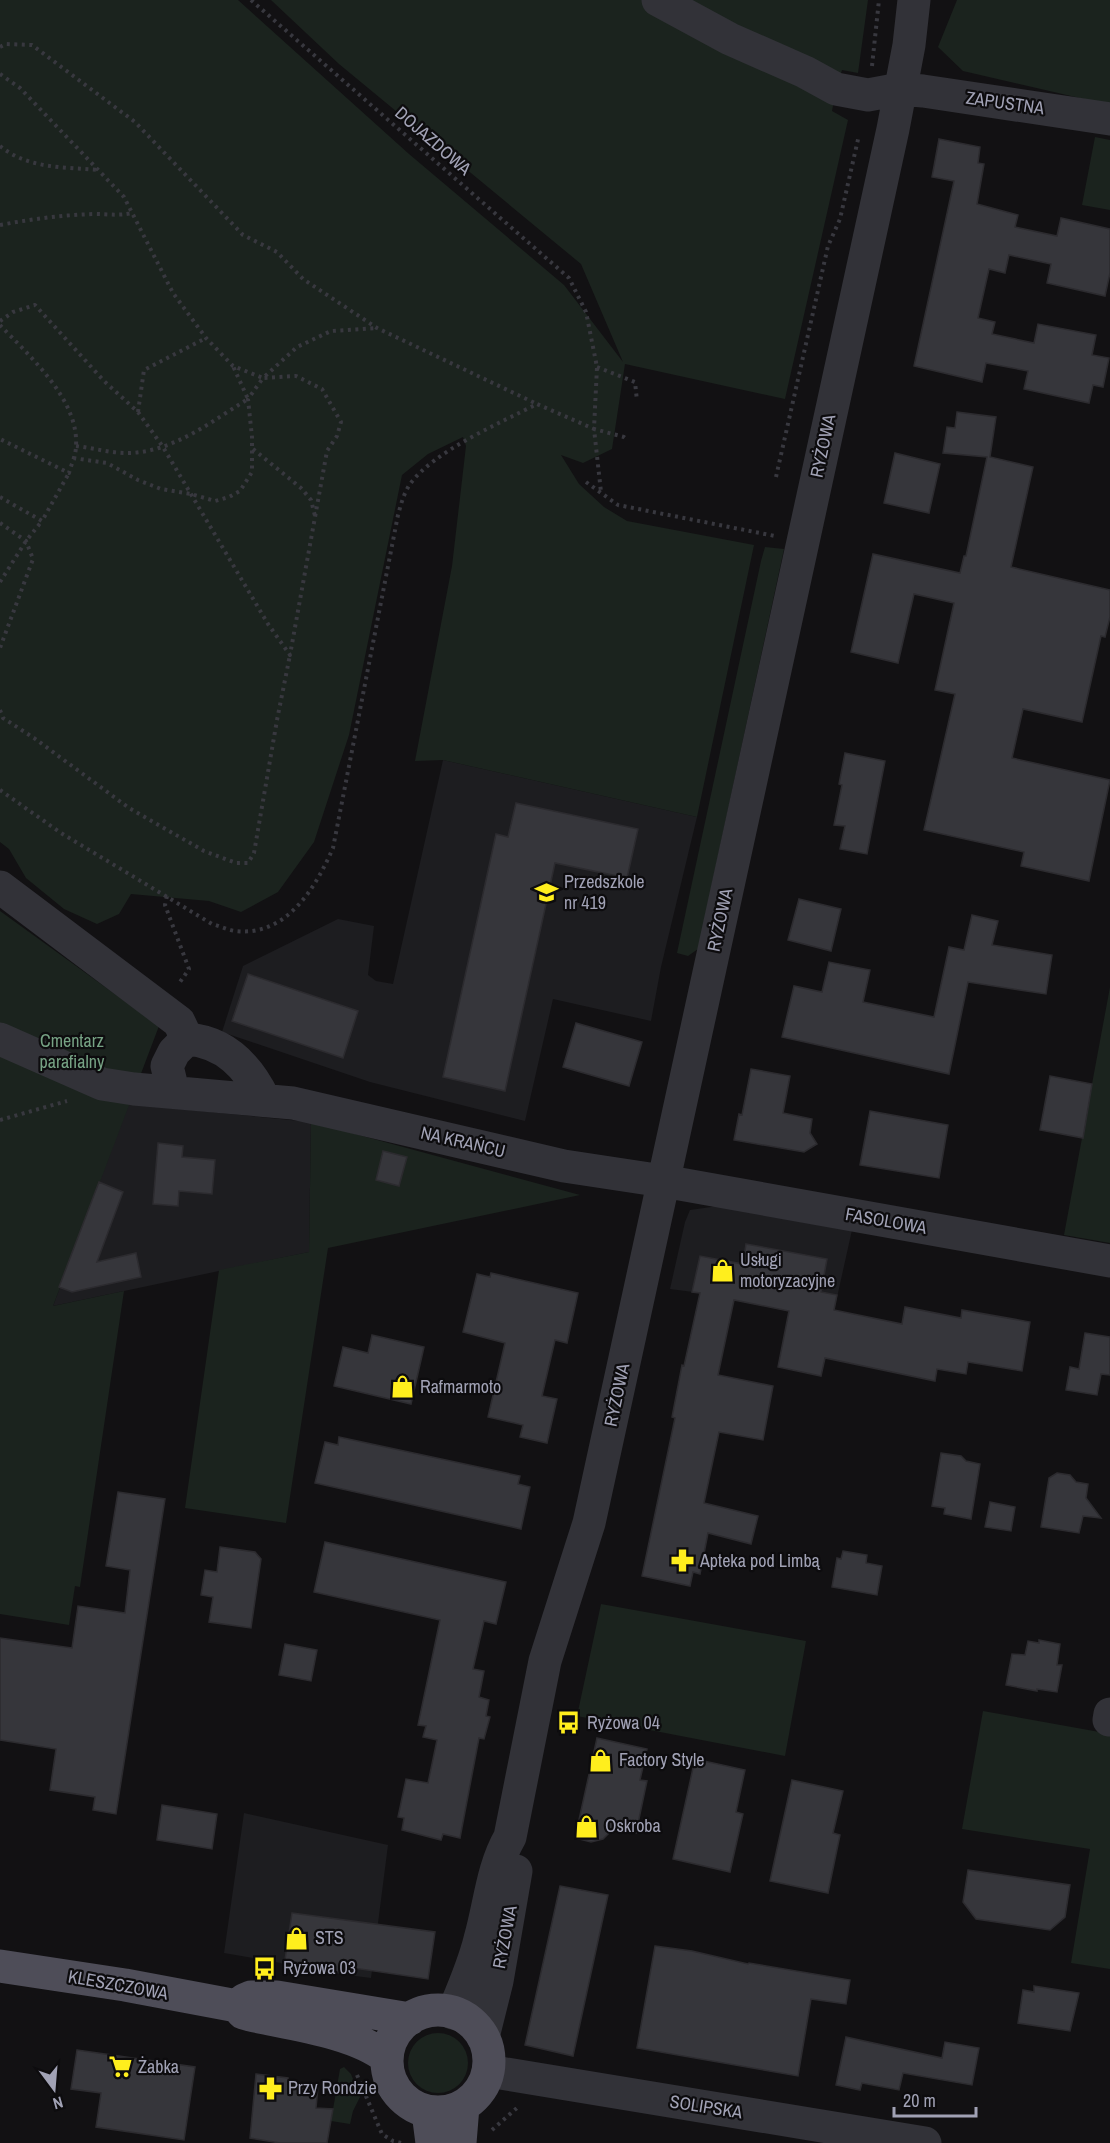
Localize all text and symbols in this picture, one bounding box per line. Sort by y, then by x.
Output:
street label: ZAPUSTNA [964,85,1046,120]
street label: DOJAZDOWA [390,100,477,181]
street label: RYŻOWA [804,412,841,480]
place label: Przedszkole nr 419 [564,869,644,915]
school or university icon: Przedszkole nr 419 [533,879,559,905]
street label: RYŻOWA [701,886,738,954]
park label: Cmentarz parafialny [40,1028,105,1074]
street label: NA KRAŃCU [418,1120,508,1163]
street label: FASOLOWA [843,1201,929,1240]
place label: Usługi motoryzacyjne [740,1247,835,1293]
shop icon: Usługi motoryzacyjne [709,1257,735,1283]
street label: RYŻOWA [598,1361,635,1429]
shop icon: Rafmarmoto [389,1374,415,1400]
place label: Rafmarmoto [420,1374,501,1399]
pharmacy icon: Apteka pod Limbą [669,1548,695,1574]
place label: Apteka pod Limbą [699,1548,821,1573]
bus stop icon: Ryżowa 04 [556,1710,582,1736]
place label: Ryżowa 04 [587,1710,660,1735]
shop icon: Factory Style [588,1747,614,1773]
place label: Factory Style [619,1747,704,1772]
shop icon: Oskroba [574,1813,600,1839]
place label: Oskroba [605,1813,661,1838]
street label: RYŻOWA [486,1903,523,1971]
shop icon: STS [284,1925,310,1951]
place label: STS [315,1925,344,1950]
bus stop icon: Ryżowa 03 [252,1955,278,1981]
place label: Ryżowa 03 [283,1955,356,1980]
street label: KLESZCZOWA [66,1963,170,2006]
supermarket icon: Żabka [107,2054,133,2080]
place label: Żabka [138,2054,179,2079]
north arrow [24,2059,84,2119]
pharmacy icon: Przy Rondzie [257,2075,283,2101]
place label: Przy Rondzie [288,2075,377,2100]
scale bar [894,2080,976,2118]
street label: SOLIPSKA [668,2088,744,2125]
text: 20 m [903,2088,936,2113]
text: N [51,2092,66,2115]

